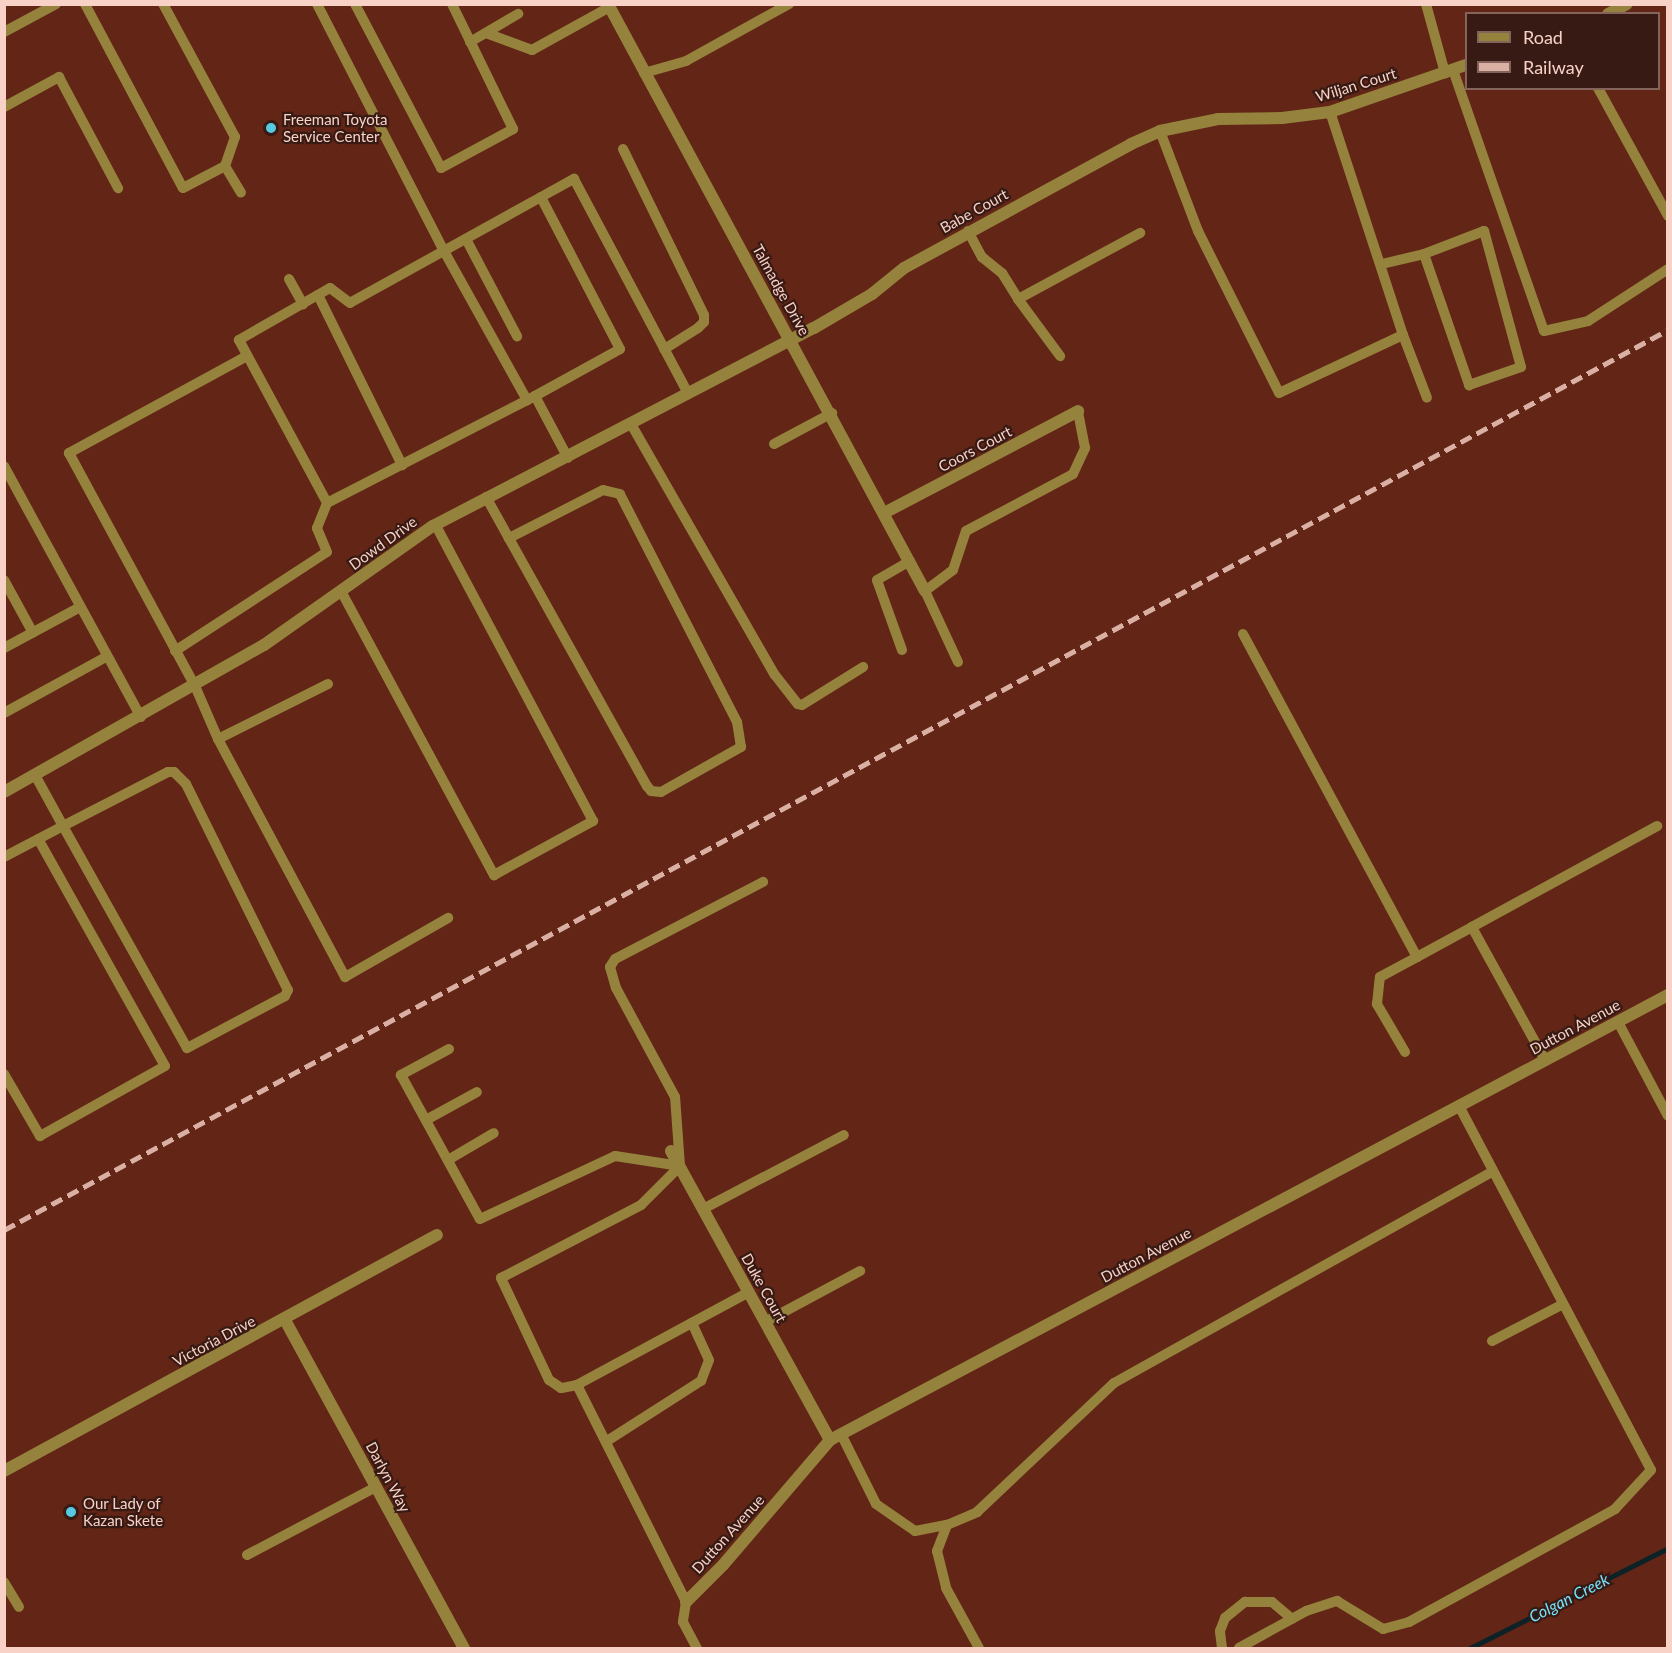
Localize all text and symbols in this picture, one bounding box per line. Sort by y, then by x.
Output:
legend [1465,12,1660,90]
text: Road [1523,26,1563,48]
text: Railway [1523,56,1584,78]
street label: Wiljan Court [1313,64,1399,106]
place label: Freeman Toyota Service Center [283,110,388,145]
marker: Freeman Toyota Service Center [264,121,278,135]
street label: Babe Court [937,185,1011,237]
street label: Talmadge Drive [749,241,813,339]
street label: Coors Court [935,422,1015,476]
street label: Dowd Drive [346,512,420,574]
street label: Dutton Avenue [1527,996,1623,1058]
street label: Dutton Avenue [1098,1224,1194,1286]
street label: Duke Court [738,1250,790,1326]
street label: Victoria Drive [170,1312,258,1370]
street label: Darlyn Way [362,1439,414,1515]
street label: Dutton Avenue [688,1491,768,1577]
place label: Our Lady of Kazan Skete [83,1494,163,1529]
marker: Our Lady of Kazan Skete [64,1505,78,1519]
water label: Colgan Creek [1526,1570,1612,1626]

